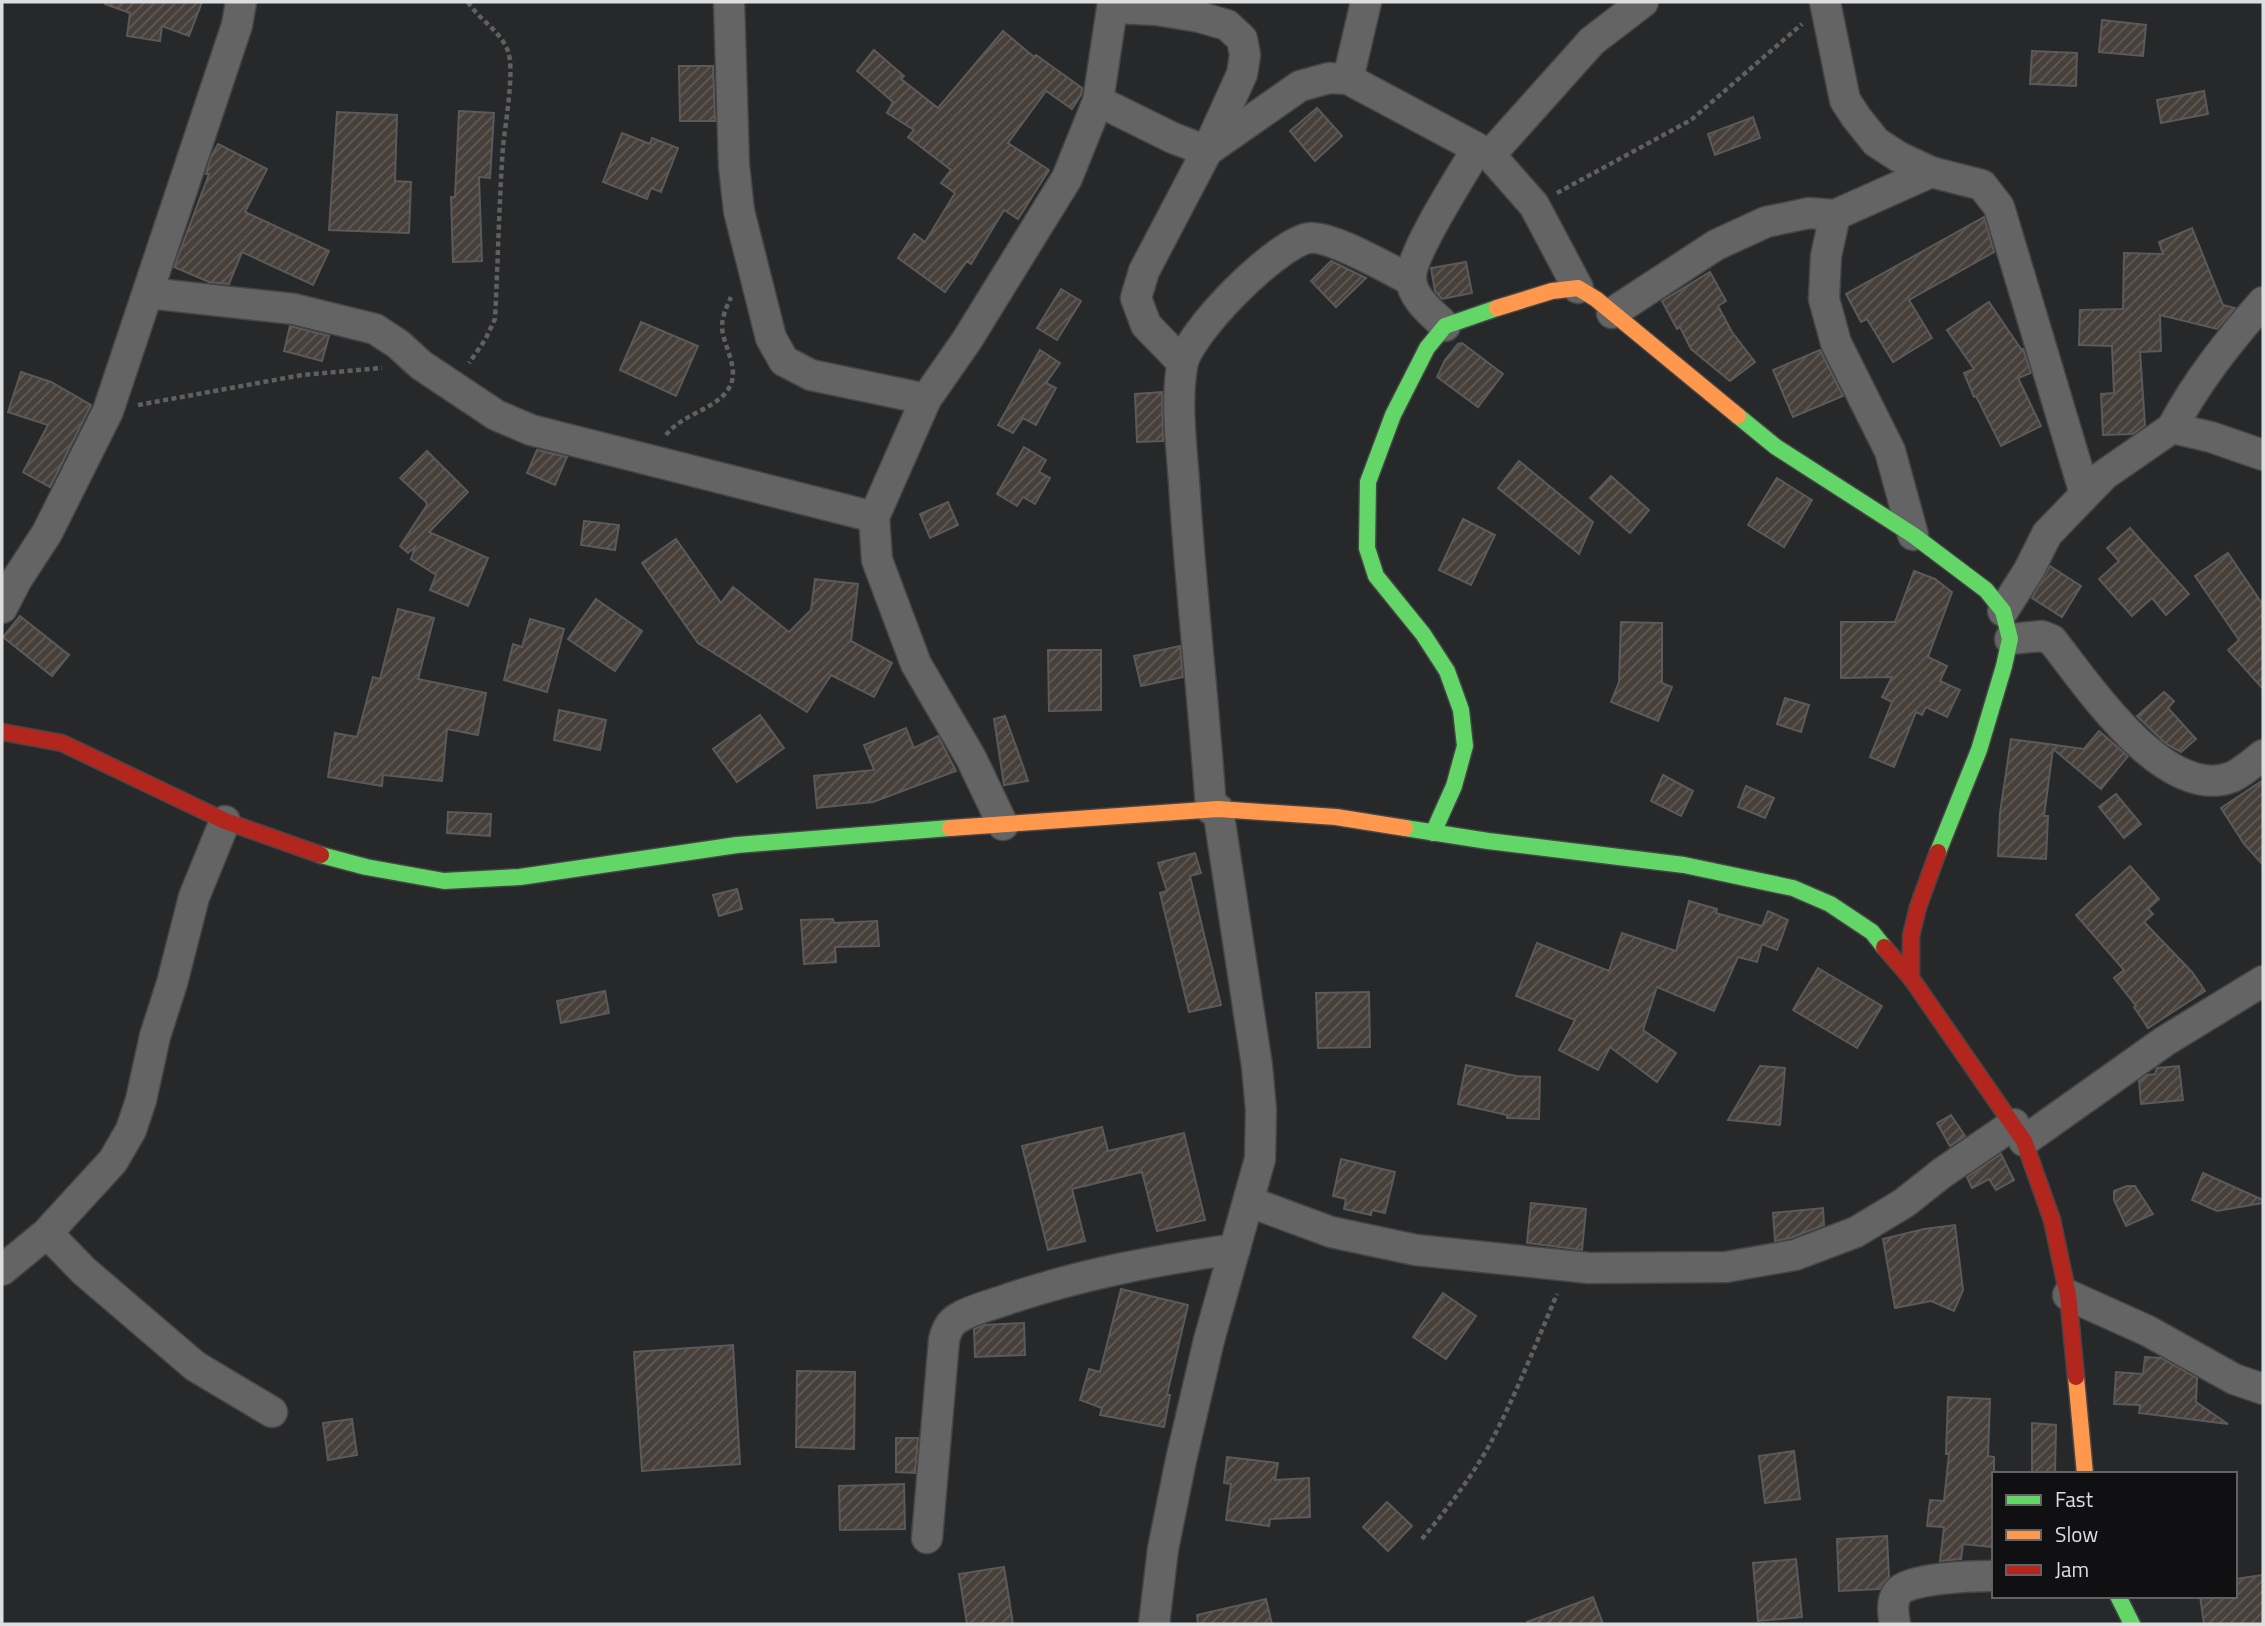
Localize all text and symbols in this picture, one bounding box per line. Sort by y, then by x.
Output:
legend [1992,1472,2237,1598]
text: Fast [2055,1483,2094,1515]
text: Slow [2055,1518,2098,1550]
text: Jam [2055,1553,2089,1585]

